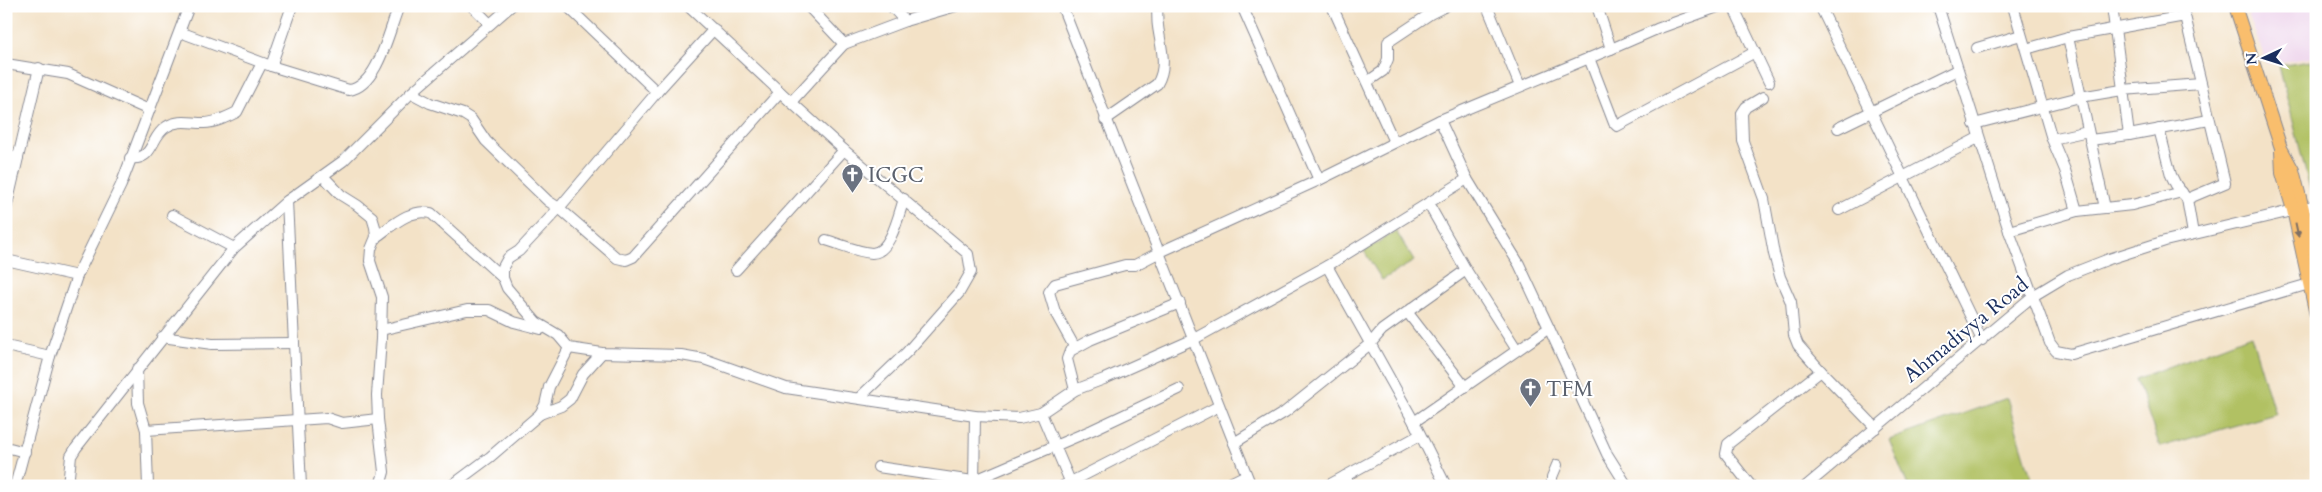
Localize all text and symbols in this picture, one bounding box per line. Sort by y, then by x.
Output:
north arrow [2240,32,2290,82]
text: N [2242,52,2261,66]
place label: ICGC [868,161,924,190]
church icon: ICGC [840,163,864,194]
one-way arrow [2294,222,2302,238]
street label: Ahmadiyya Road [1897,270,2035,390]
place label: TFM [1546,375,1593,404]
church icon: TFM [1518,377,1542,408]

